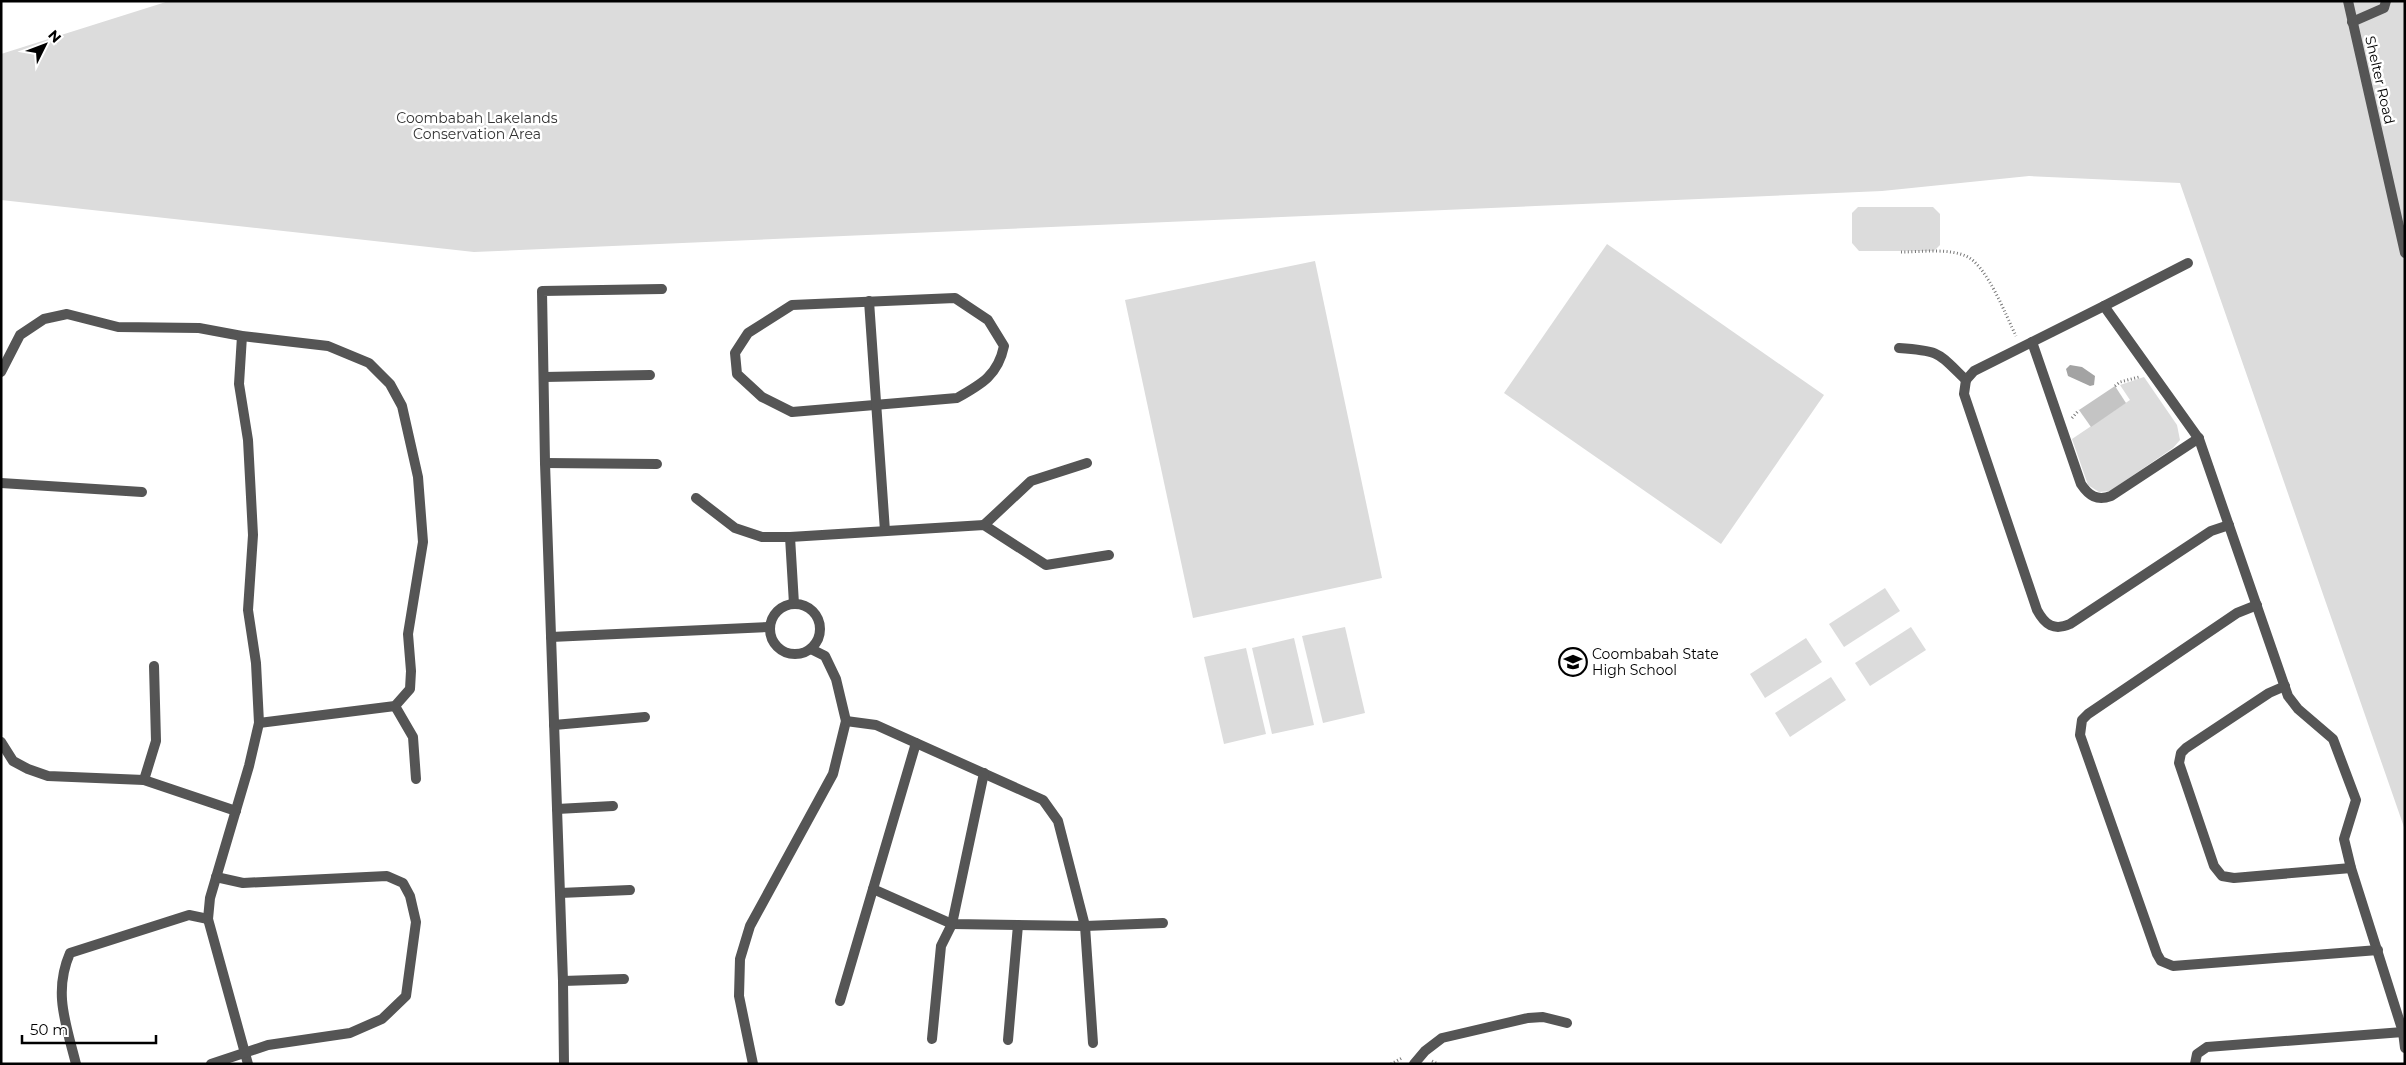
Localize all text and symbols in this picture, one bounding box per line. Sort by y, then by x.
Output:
north arrow [20,20,70,70]
text: N [44,26,65,47]
street label: Shelter Road [2361,34,2399,126]
park label: Coombabah Lakelands Conservation Area [396,109,558,143]
place label: Coombabah State High School [1592,645,1719,679]
school or university icon: Coombabah State High School [1558,647,1588,677]
scale bar [22,1012,156,1044]
text: 50 m [30,1020,68,1039]

